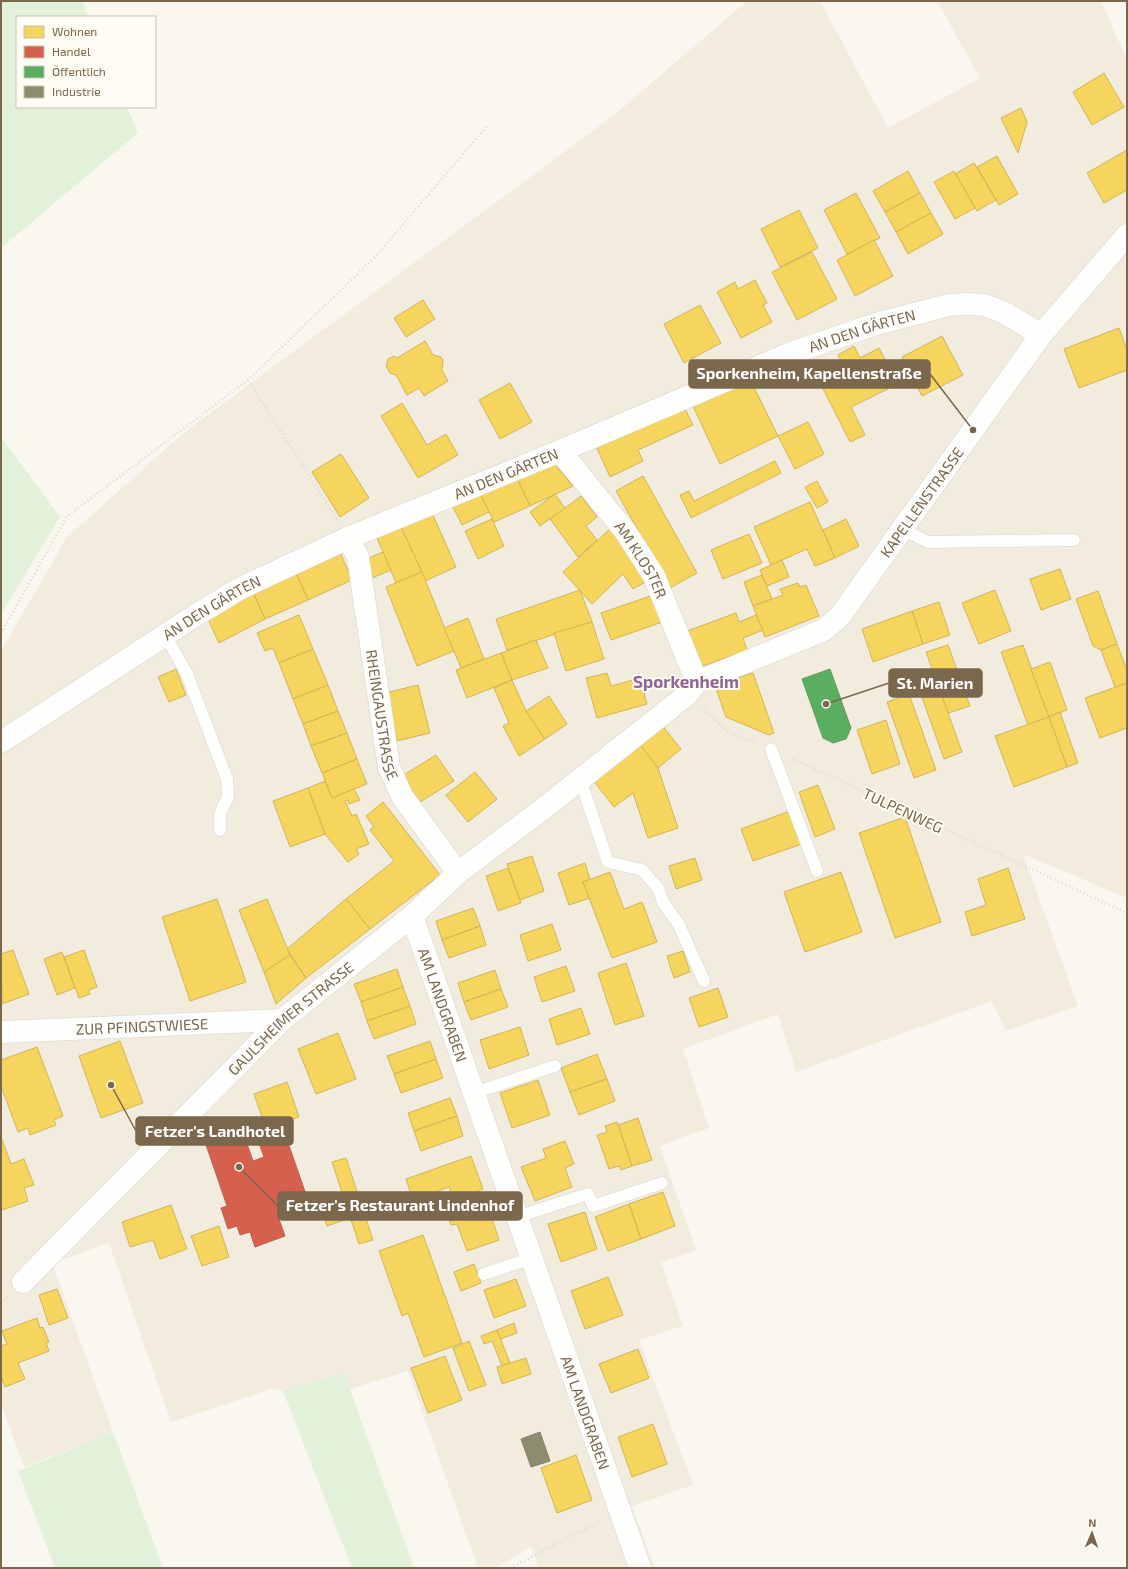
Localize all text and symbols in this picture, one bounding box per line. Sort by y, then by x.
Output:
legend [16,16,156,108]
text: Wohnen [52,24,97,38]
text: Handel [52,44,91,58]
text: Öffentlich [52,64,106,78]
text: Industrie [52,84,101,98]
street label: AN DEN GÄRTEN [806,305,917,356]
callout: Sporkenheim, Kapellenstraße [689,360,930,388]
text: Sporkenheim, Kapellenstraße [696,363,922,382]
street label: AN DEN GÄRTEN [451,444,561,503]
street label: KAPELLENSTRASSE [876,444,967,560]
street label: AM KLOSTER [611,517,671,601]
street label: AN DEN GÄRTEN [159,571,263,643]
street label: RHEINGAUSTRASSE [363,648,403,783]
callout: St. Marien [889,669,982,697]
district label: Sporkenheim [633,671,739,691]
text: St. Marien [897,673,973,692]
street label: TULPENWEG [860,784,946,836]
street label: AM LANDGRABEN [415,945,471,1064]
street label: GAULSHEIMER STRASSE [224,957,357,1079]
street label: ZUR PFINGSTWIESE [75,1014,208,1038]
callout: Fetzer's Landhotel [136,1117,293,1145]
text: Fetzer's Landhotel [145,1121,286,1140]
callout: Fetzer's Restaurant Lindenhof [278,1192,522,1220]
text: Fetzer's Restaurant Lindenhof [286,1195,515,1214]
street label: AM LANDGRABEN [557,1353,614,1472]
north arrow [1072,1513,1112,1553]
text: N [1088,1516,1097,1529]

